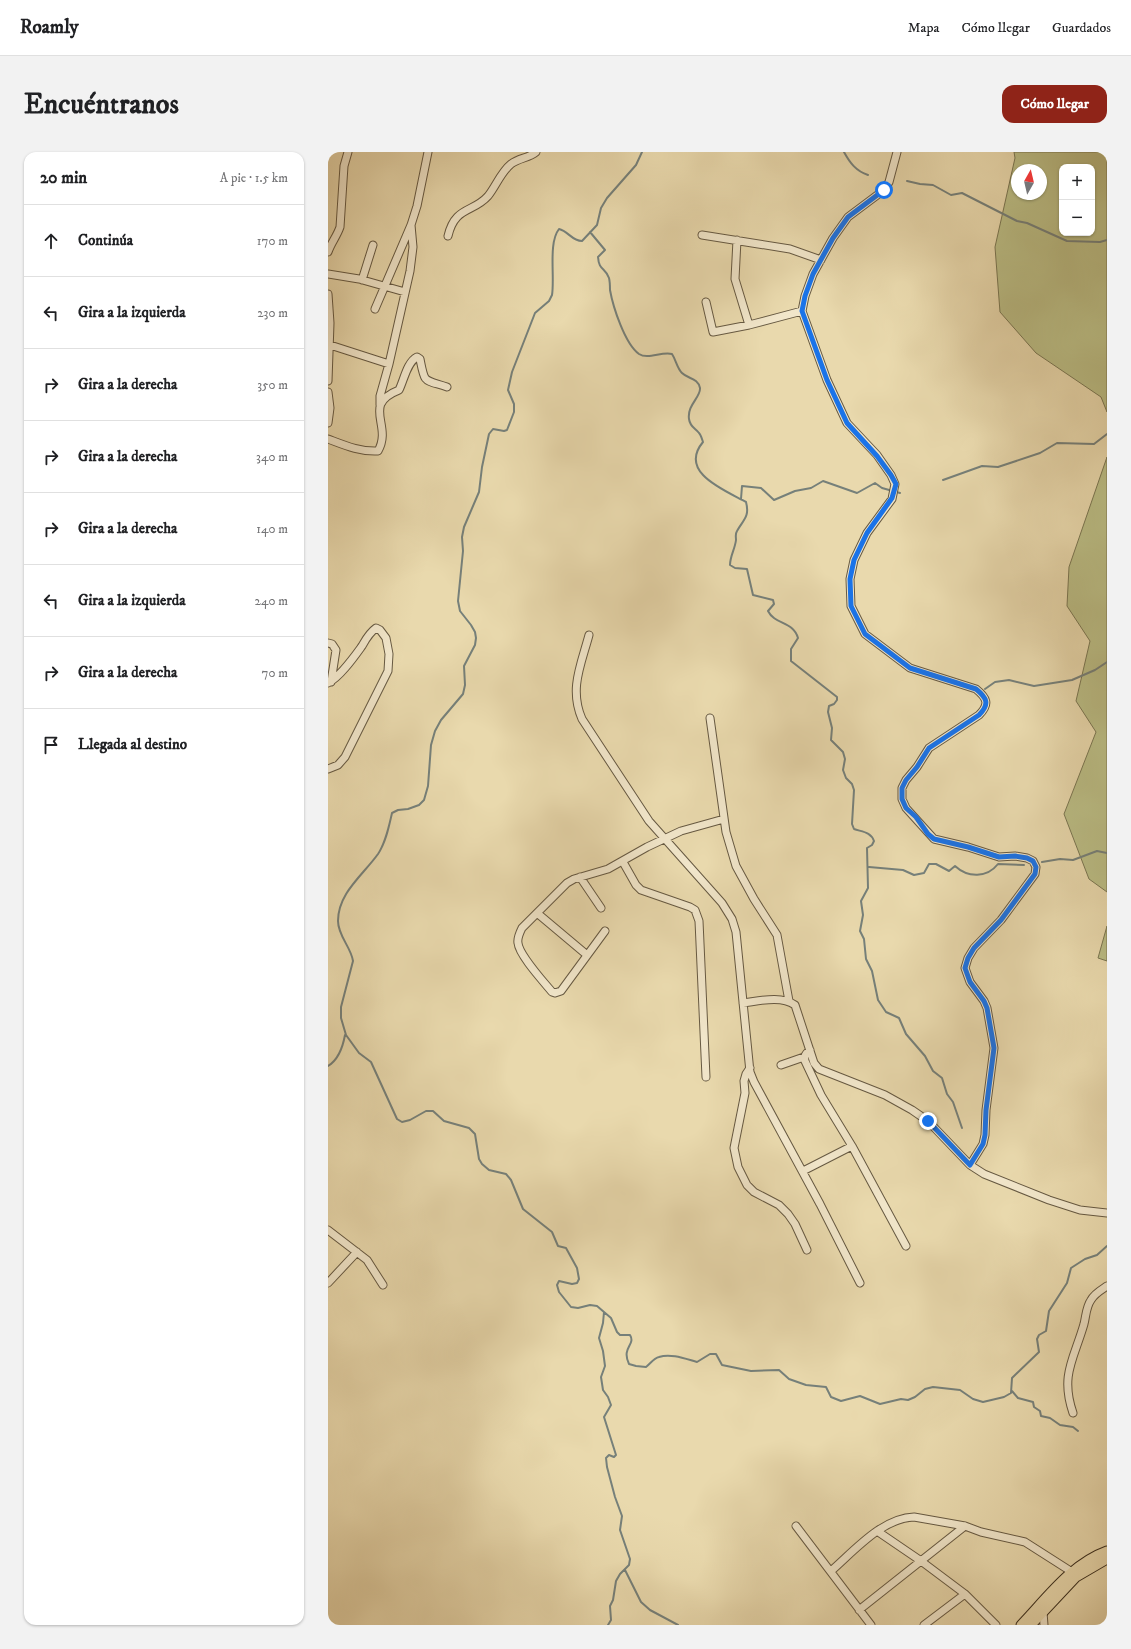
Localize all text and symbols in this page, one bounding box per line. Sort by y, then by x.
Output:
text: Roamly [20,16,79,39]
text: Mapa [908,19,939,37]
text: Cómo llegar [961,19,1030,37]
text: Guardados [1052,19,1111,37]
button: Cómo llegar [1002,85,1107,123]
text: Encuéntranos [24,87,179,122]
north arrow [1011,164,1047,200]
map controls [1059,164,1095,236]
button: + [1059,164,1095,200]
text: 20 min [40,167,87,189]
text: A pie · 1.5 km [220,170,288,186]
route start [875,181,893,199]
button: − [1059,200,1095,236]
icon: ahead [40,230,62,252]
text: Continúa [78,231,133,250]
text: 170 m [257,233,288,249]
icon: left [40,302,62,324]
text: Gira a la izquierda [78,303,186,322]
text: 230 m [257,305,288,321]
icon: right [40,374,62,396]
text: Gira a la derecha [78,375,177,394]
text: 350 m [257,377,288,393]
icon: right [40,446,62,468]
text: Gira a la derecha [78,447,177,466]
text: 340 m [256,449,288,465]
icon: right [40,518,62,540]
text: Gira a la derecha [78,519,177,538]
text: 140 m [256,521,288,537]
icon: left [40,590,62,612]
text: Gira a la izquierda [78,591,186,610]
text: 240 m [255,593,288,609]
icon: right [40,662,62,684]
text: Gira a la derecha [78,663,177,682]
text: 70 m [262,665,288,681]
icon: arrive [40,734,62,756]
text: Llegada al destino [78,735,187,754]
route end [919,1112,937,1130]

